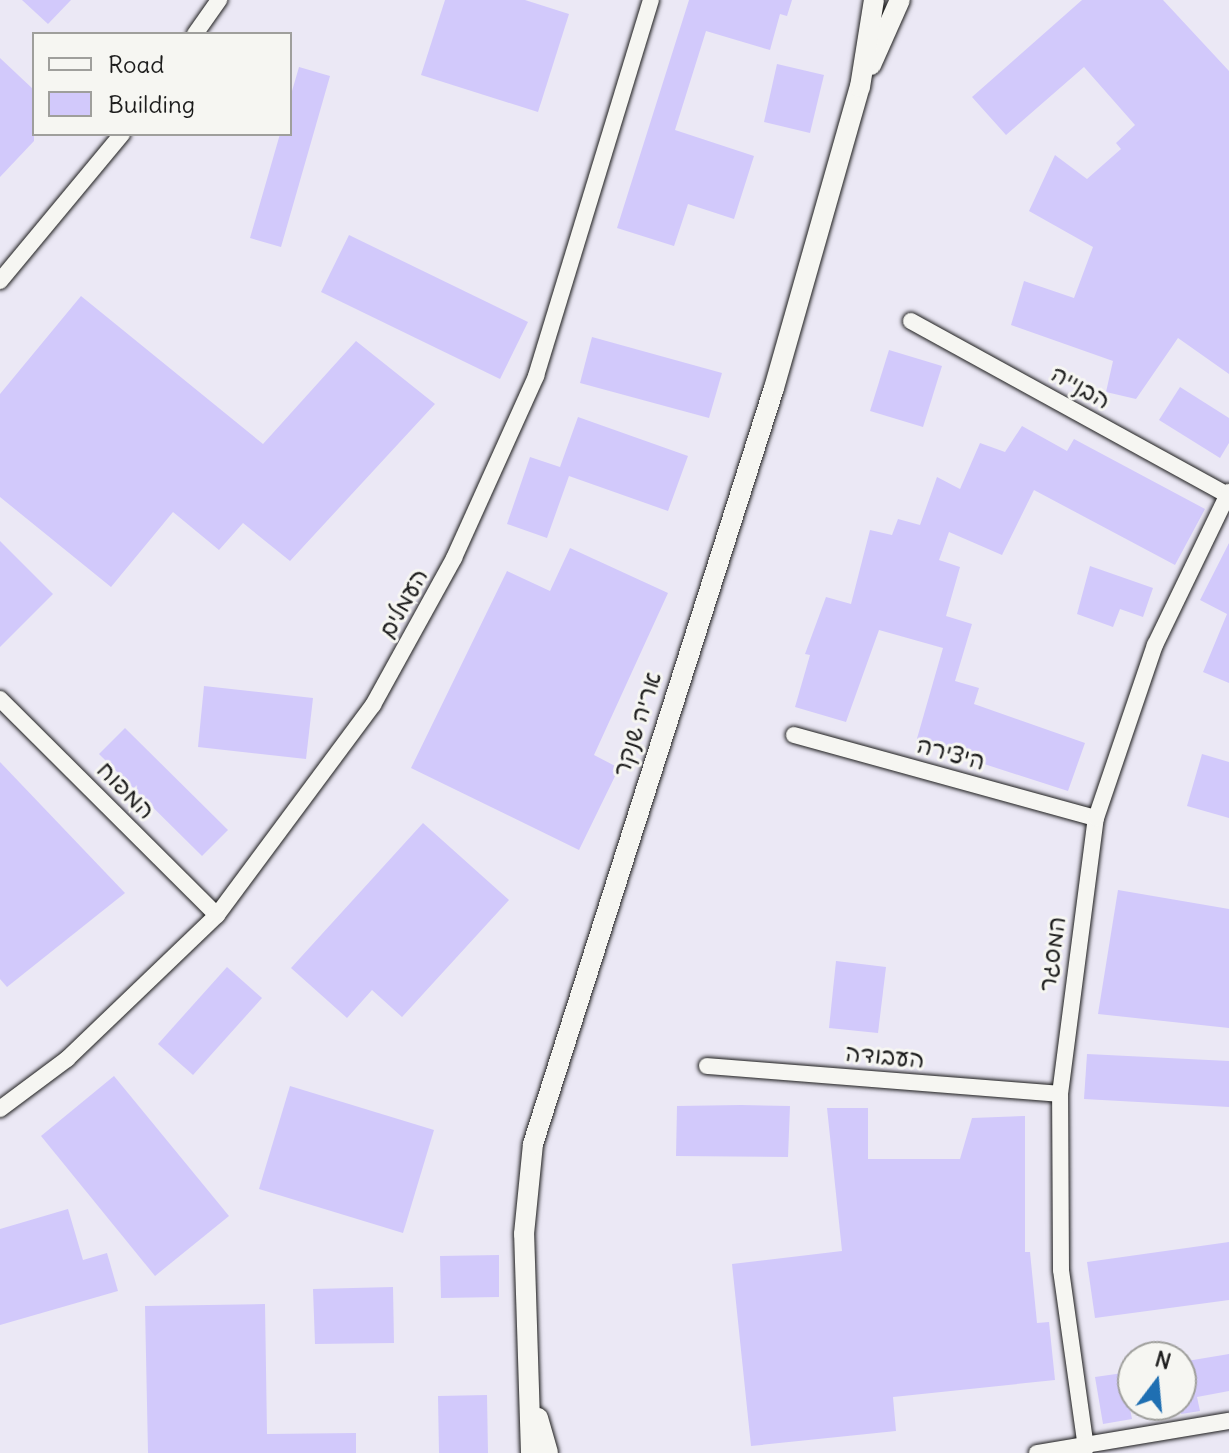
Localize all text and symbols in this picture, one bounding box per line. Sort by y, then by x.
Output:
legend [32,32,292,136]
text: Road [108,49,164,79]
text: Building [108,89,195,119]
street label: הבנייה [1046,359,1116,415]
street label: העמלים [372,563,434,643]
street label: אריה שנקר [607,668,667,780]
street label: היצירה [914,730,988,776]
street label: המפוח [91,755,161,825]
street label: המסגר [1032,915,1072,993]
street label: העבודה [844,1038,926,1074]
north arrow [1117,1341,1197,1421]
text: N [1152,1344,1174,1375]

